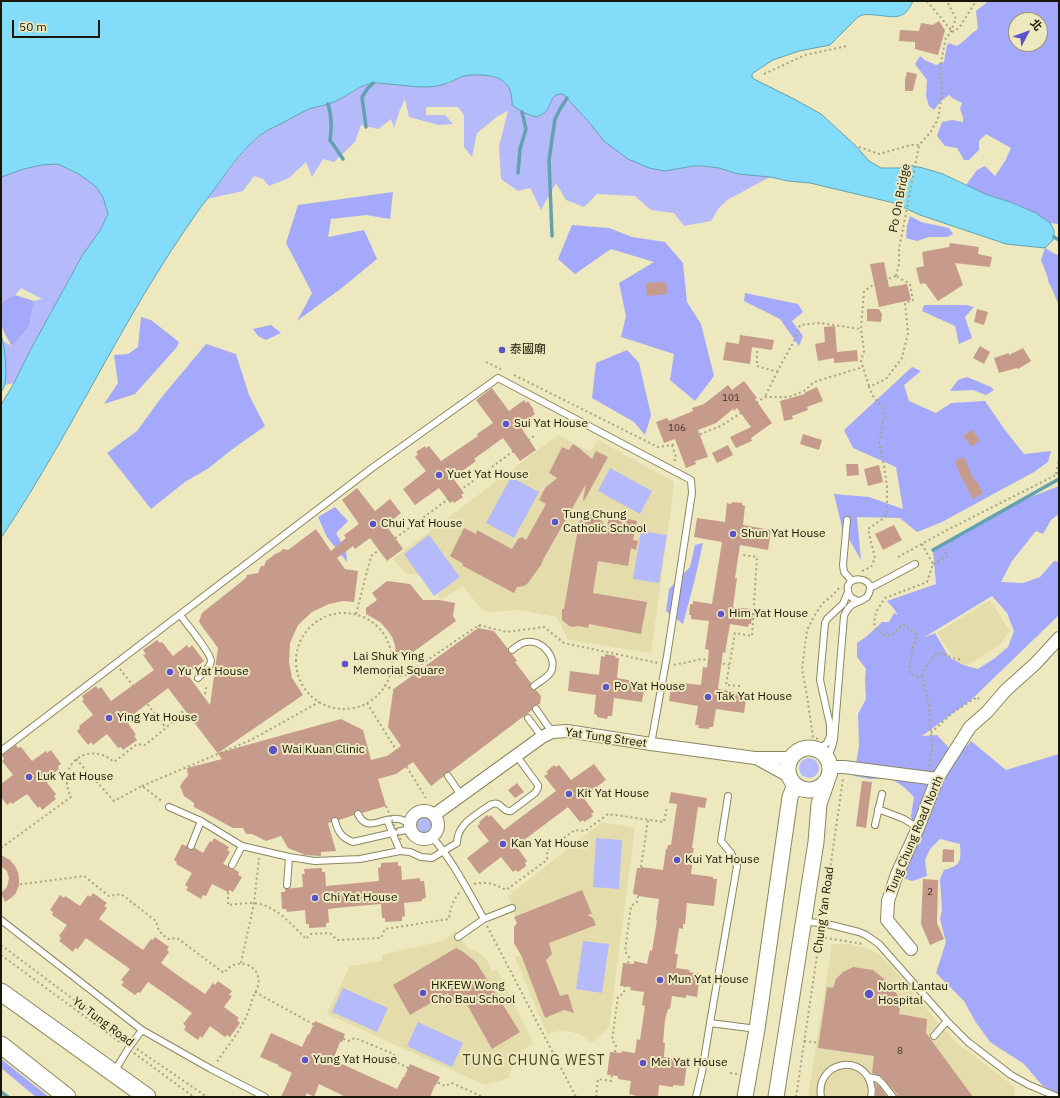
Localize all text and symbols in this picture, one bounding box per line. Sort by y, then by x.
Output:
scale bar [14,12,102,38]
north arrow [1008,12,1048,52]
text: 北 [1027,16,1045,34]
text: 50 m [19,19,47,34]
street label: Po On Bridge [886,162,914,234]
place label: 泰國廟 [510,343,546,357]
marker: 泰國廟 [497,345,507,355]
house number: 101 [722,392,740,404]
place label: Sui Yat House [514,417,588,431]
marker: Sui Yat House [501,419,511,429]
house number: 106 [668,422,686,434]
place label: Yuet Yat House [447,468,529,482]
marker: Yuet Yat House [434,470,444,480]
place label: Tung Chung Catholic School [563,508,646,536]
place label: Chui Yat House [381,517,462,531]
marker: Tung Chung Catholic School [550,517,560,527]
marker: Chui Yat House [368,519,378,529]
place label: Shun Yat House [741,527,826,541]
marker: Shun Yat House [728,529,738,539]
place label: Him Yat House [729,607,808,621]
marker: Him Yat House [716,609,726,619]
place label: Lai Shuk Ying Memorial Square [353,650,445,678]
marker: Lai Shuk Ying Memorial Square [340,659,350,669]
place label: Yu Yat House [178,665,249,679]
marker: Yu Yat House [165,667,175,677]
place label: Po Yat House [614,680,685,694]
marker: Po Yat House [601,682,611,692]
place label: Tak Yat House [716,690,792,704]
marker: Tak Yat House [703,692,713,702]
place label: Ying Yat House [117,711,197,725]
marker: Ying Yat House [104,713,114,723]
street label: Yat Tung Street [564,725,648,751]
place label: Wai Kuan Clinic [282,743,365,757]
marker: Wai Kuan Clinic [267,744,279,756]
place label: Luk Yat House [37,770,113,784]
marker: Luk Yat House [24,772,34,782]
street label: Tung Chung Road North [884,774,946,896]
place label: Kit Yat House [577,787,649,801]
marker: Kit Yat House [564,789,574,799]
place label: Kan Yat House [511,837,589,851]
marker: Kan Yat House [498,839,508,849]
place label: Kui Yat House [685,853,760,867]
marker: Kui Yat House [672,855,682,865]
street label: Chung Yan Road [811,866,837,954]
house number: 2 [927,886,933,898]
place label: Chi Yat House [323,891,398,905]
marker: Chi Yat House [310,893,320,903]
place label: Mun Yat House [668,973,749,987]
marker: Mun Yat House [655,975,665,985]
place label: HKFEW Wong Cho Bau School [431,979,515,1007]
place label: North Lantau Hospital [878,980,948,1008]
marker: HKFEW Wong Cho Bau School [418,988,428,998]
marker: North Lantau Hospital [863,988,875,1000]
street label: Yu Tung Road [69,994,137,1050]
house number: 8 [897,1045,903,1057]
place label: Yung Yat House [313,1053,397,1067]
district label: TUNG CHUNG WEST [462,1053,606,1069]
marker: Yung Yat House [300,1055,310,1065]
place label: Mei Yat House [651,1056,728,1070]
marker: Mei Yat House [638,1058,648,1068]

